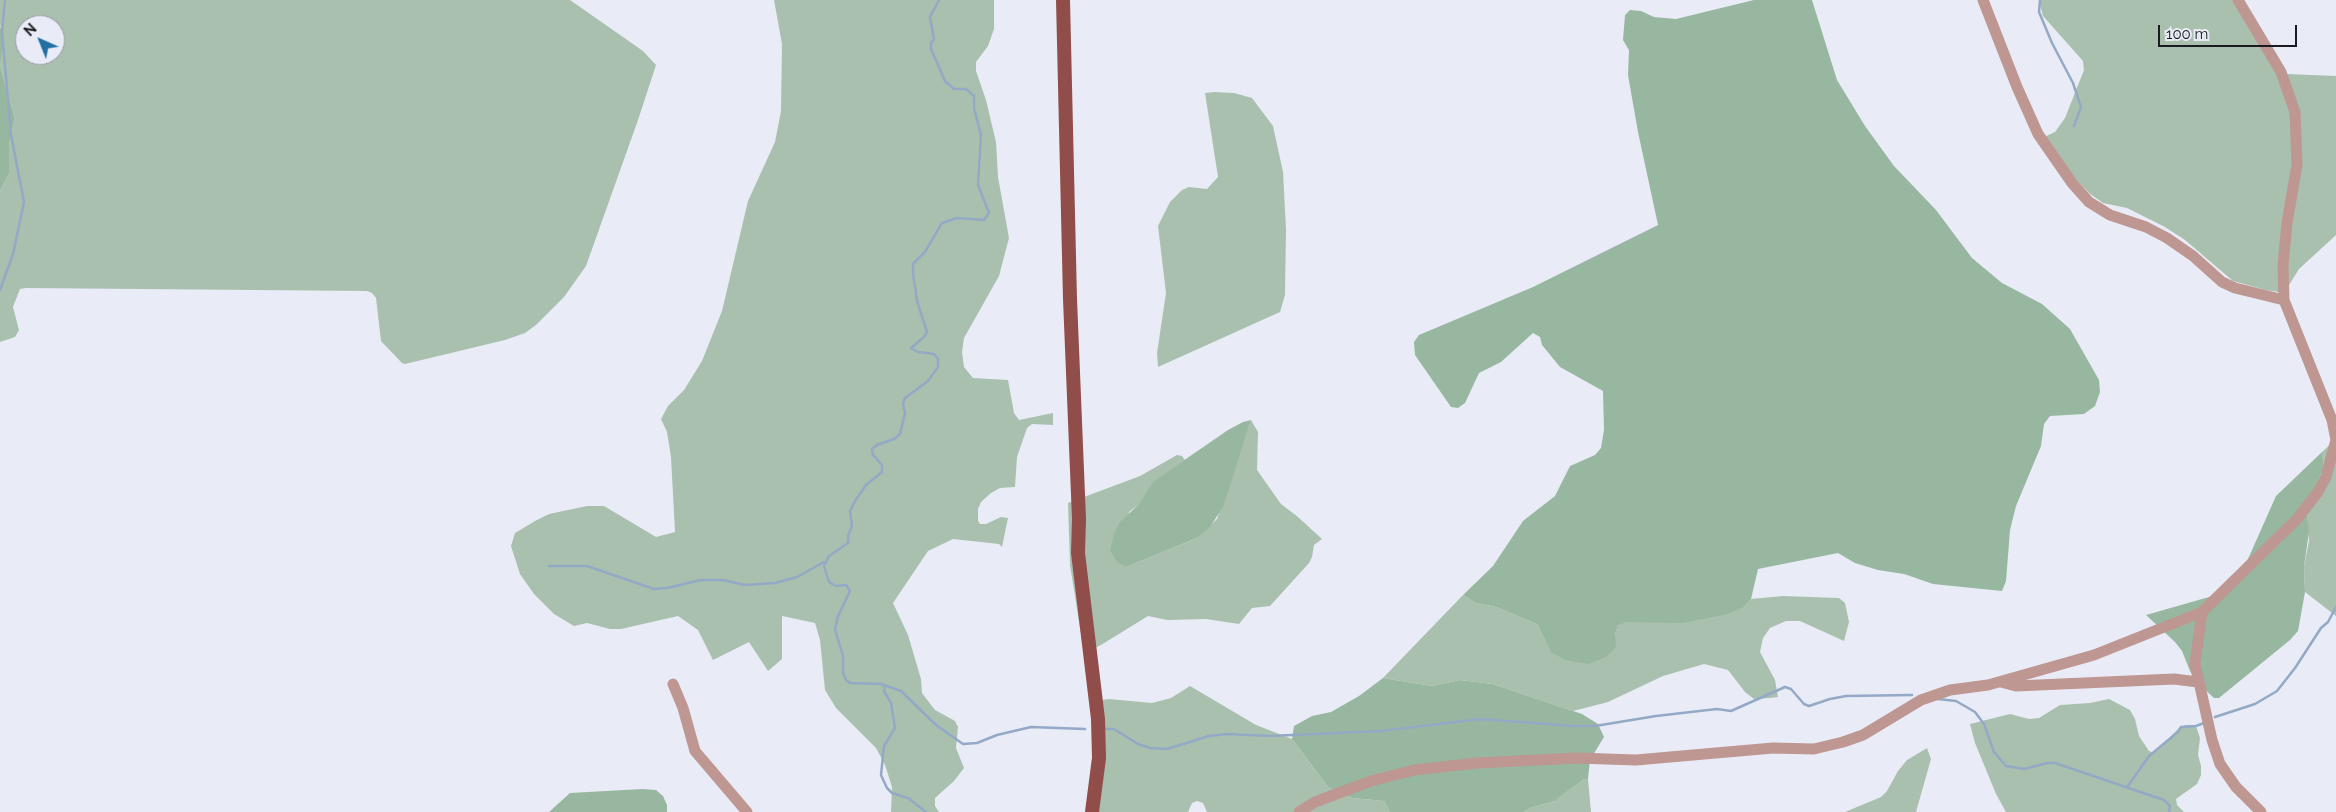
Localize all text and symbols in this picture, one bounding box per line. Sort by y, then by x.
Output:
north arrow [15,15,65,65]
scale bar [2161,15,2300,47]
text: N [21,20,40,39]
text: 100 m [2166,25,2208,43]

